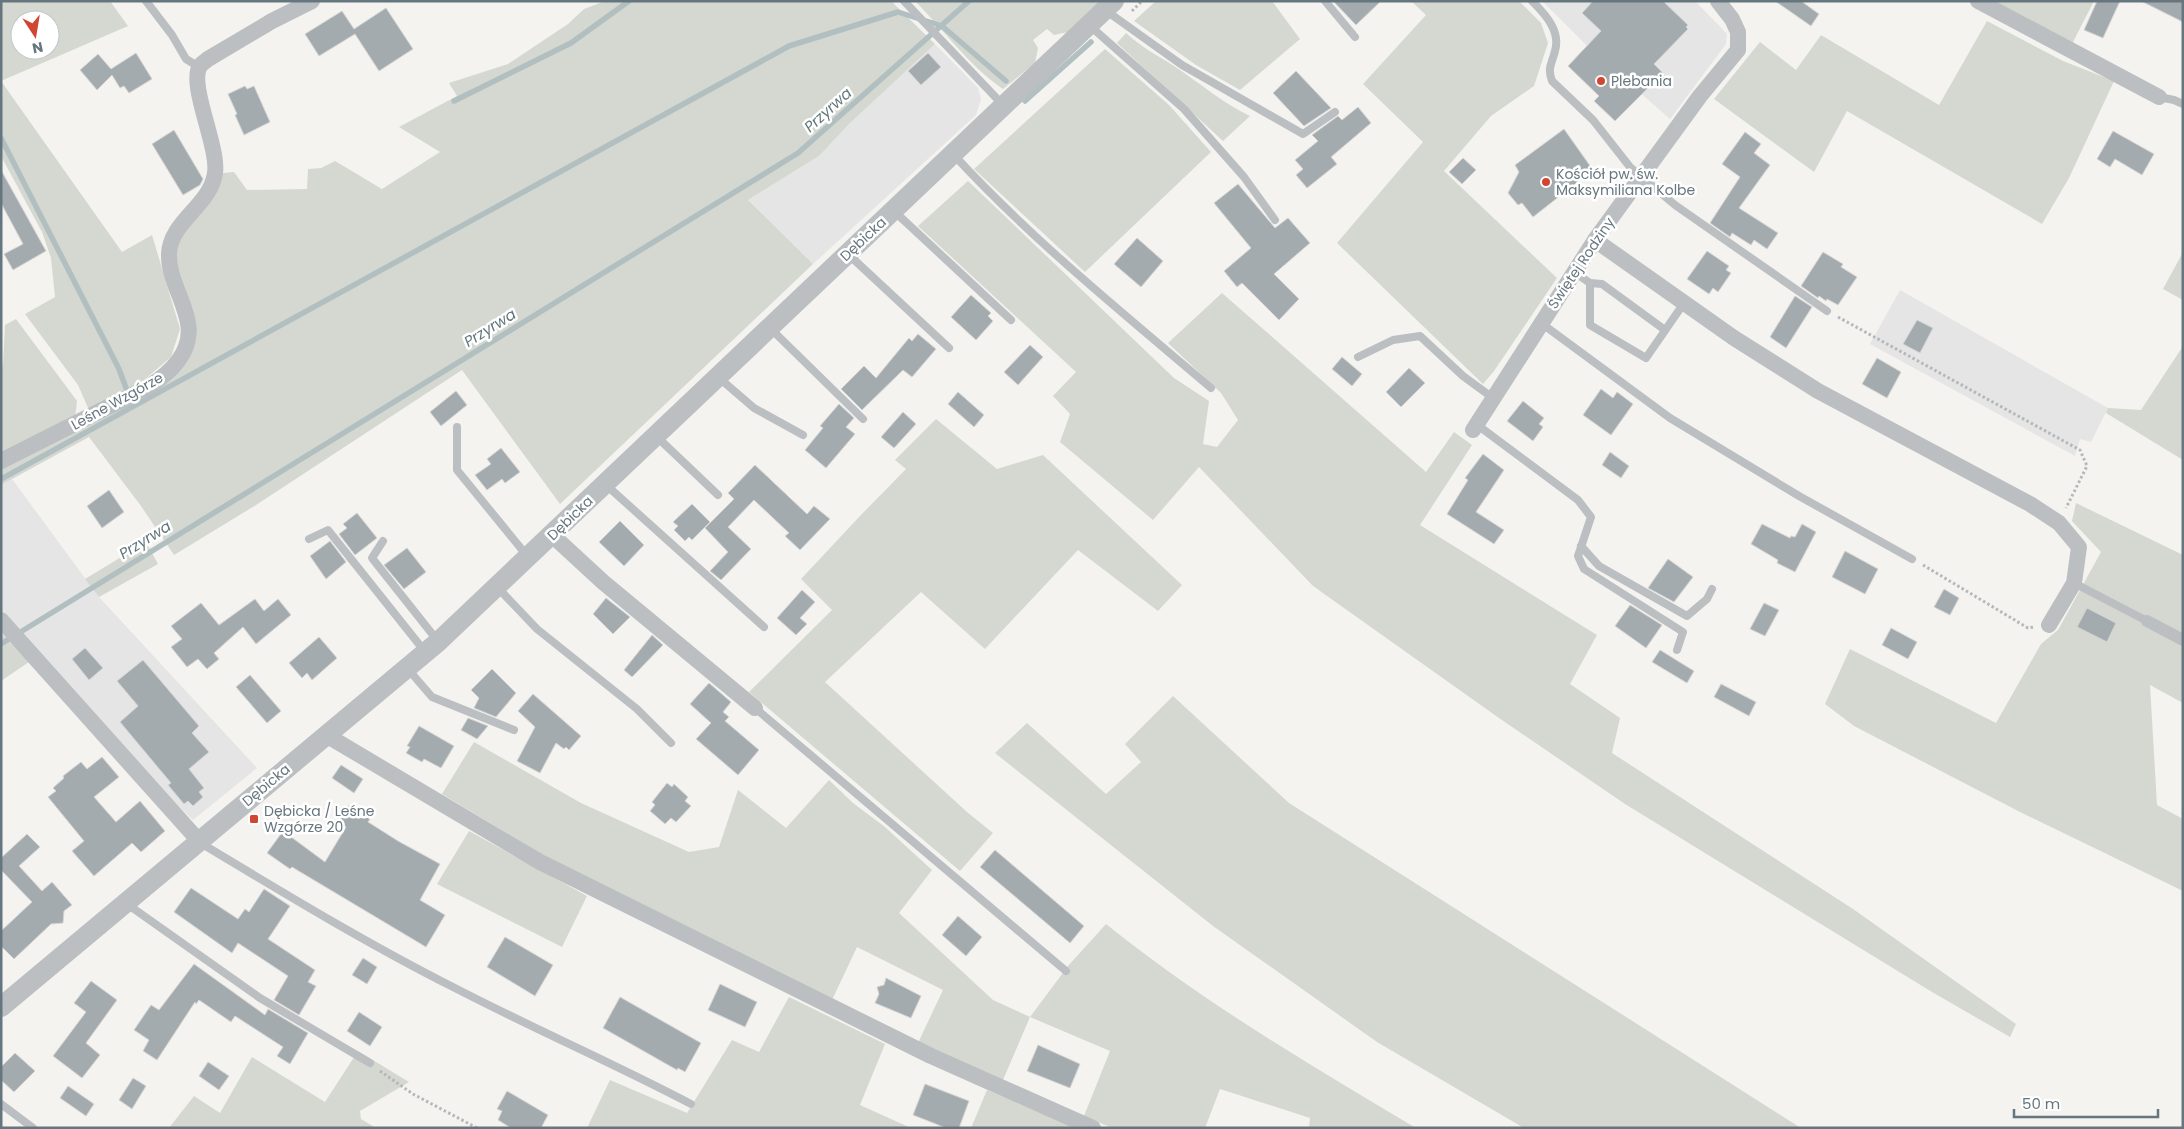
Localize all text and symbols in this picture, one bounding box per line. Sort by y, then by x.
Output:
north arrow [10,10,60,60]
text: N [30,37,45,59]
place label: Plebania [1611,71,1672,91]
marker: Plebania [1595,75,1607,87]
water label: Przyrwa [799,83,856,137]
place label: Kościół pw. św. Maksymiliana Kolbe [1556,164,1696,200]
marker: Kościół pw. św. Maksymiliana Kolbe [1540,176,1552,188]
street label: Dębicka [835,212,891,266]
street label: Świętej Rodziny [1543,213,1619,313]
water label: Przyrwa [460,303,520,352]
street label: Leśne Wzgórze [67,367,167,435]
street label: Dębicka [543,491,597,545]
water label: Przyrwa [115,515,175,564]
street label: Dębicka [238,759,294,811]
place label: Dębicka / Leśne Wzgórze 20 [264,801,375,837]
marker: Dębicka / Leśne Wzgórze 20 [248,813,260,825]
scale bar [2014,1086,2158,1118]
text: 50 m [2022,1093,2060,1114]

